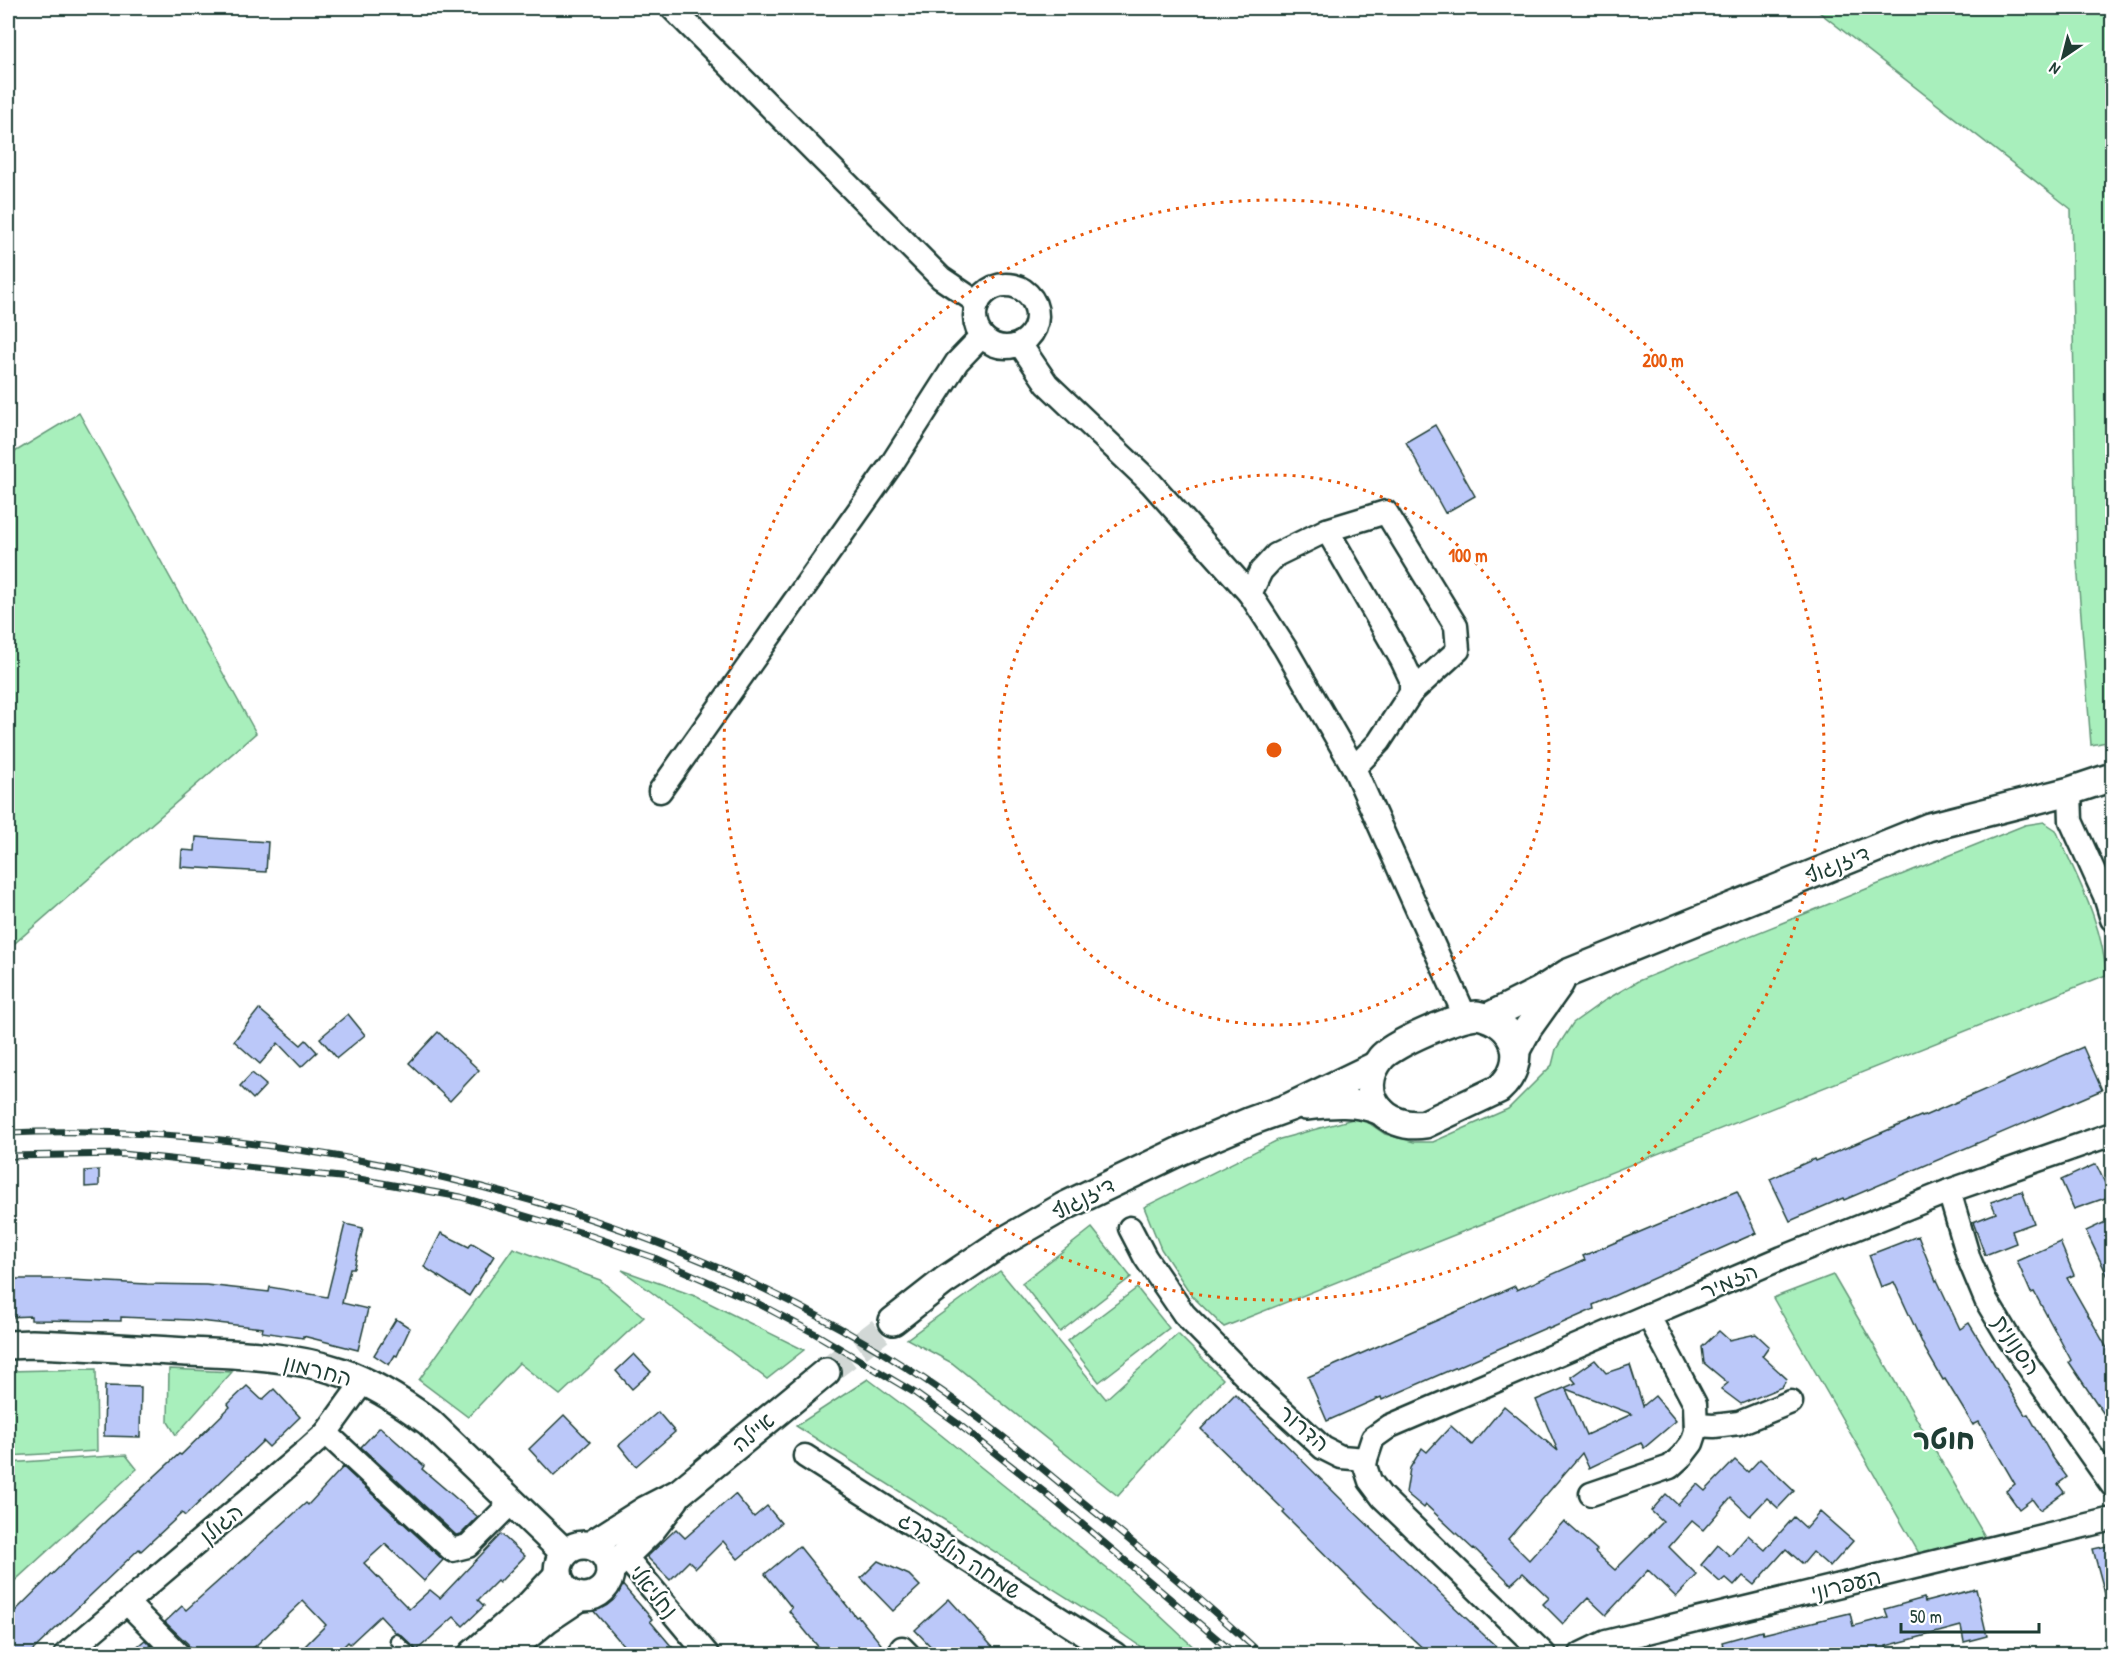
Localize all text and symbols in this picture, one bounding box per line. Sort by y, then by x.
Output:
north arrow [2033,27,2093,87]
text: N [2044,58,2064,81]
text: 200 m [1643,348,1683,373]
text: 100 m [1448,543,1488,568]
centre of rings [1264,740,1284,760]
street label: דיזנגוף [1800,837,1874,891]
street label: דיזנגוף [1046,1169,1120,1227]
street label: הזמיר [1696,1256,1762,1306]
street label: הסנונית [1986,1309,2048,1381]
street label: החרמון [281,1347,355,1393]
street label: הדרור [1272,1398,1336,1458]
street label: איילה [725,1405,781,1459]
district label: חוטר [1913,1420,1975,1458]
street label: הגולן [193,1496,249,1550]
street label: שמחה הולצברג [893,1504,1027,1606]
street label: נחליאלי [623,1558,685,1624]
street label: העפרוני [1808,1561,1884,1607]
scale bar [1901,1596,2039,1634]
text: 50 m [1910,1604,1942,1629]

